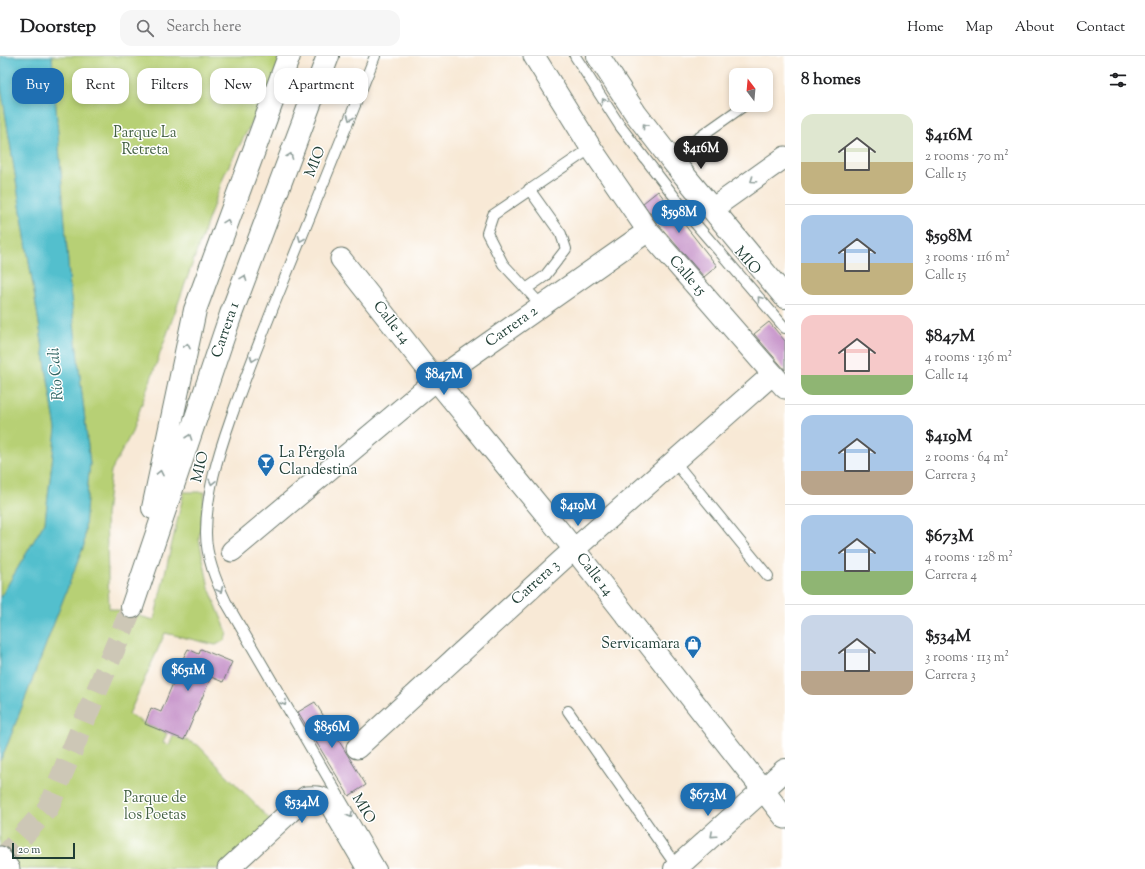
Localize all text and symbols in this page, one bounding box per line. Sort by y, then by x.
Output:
search box [120,10,400,46]
text: Doorstep [20,14,96,41]
icon: search [134,17,156,39]
text: Search here [166,17,241,38]
text: Home [907,18,944,38]
text: Map [966,18,993,38]
text: About [1015,18,1054,38]
text: Contact [1076,18,1125,38]
chip: Buy [12,68,64,104]
chip: Rent [72,68,129,104]
chip: Filters [137,68,202,104]
chip: New [210,68,266,104]
chip: Apartment [274,68,368,104]
north arrow [729,68,773,112]
map controls [729,68,773,112]
text: 8 homes [801,68,861,92]
icon: filters [1107,69,1129,91]
one-way arrow [601,98,609,105]
one-way arrow [347,114,355,122]
park label: Parque La Retreta [113,123,177,161]
one-way arrow [643,123,650,130]
text: $416M [925,124,972,148]
icon: home [833,130,881,178]
pin: $416M [673,136,729,170]
text: $416M [683,140,719,158]
street label: MIO [300,143,332,181]
text: 2 rooms · 70 m² [925,148,1009,166]
one-way arrow [285,153,294,160]
text: Calle 15 [925,166,966,184]
one-way arrow [750,175,757,183]
pin: $598M [651,200,707,234]
text: $598M [661,204,697,222]
one-way arrow [222,219,231,226]
text: $598M [925,225,972,249]
icon: home [833,231,881,279]
one-way arrow [298,235,306,242]
street label: MIO [729,242,765,280]
text: 3 rooms · 116 m² [925,249,1010,267]
street label: Calle 15 [664,251,710,301]
text: Calle 15 [925,267,966,285]
one-way arrow [240,274,248,281]
one-way arrow [757,296,764,303]
street label: Calle 14 [367,297,415,349]
street label: Carrera 1 [207,299,245,361]
street label: Carrera 2 [482,301,542,353]
text: $847M [925,325,975,349]
icon: home [833,331,881,379]
one-way arrow [182,343,190,349]
water label: Río Cali [43,346,71,402]
text: 4 rooms · 136 m² [925,349,1012,367]
one-way arrow [249,356,257,363]
pin: $847M [416,362,472,396]
text: $847M [425,366,463,384]
text: Calle 14 [925,367,968,385]
text: $419M [925,425,972,449]
icon: home [833,431,881,479]
one-way arrow [184,434,193,441]
place label: La Pérgola Clandestina [279,443,357,481]
street label: MIO [187,449,215,485]
text: 2 rooms · 64 m² [925,449,1008,467]
bar icon: La Pérgola Clandestina [256,452,276,477]
text: Carrera 3 [925,467,976,485]
one-way arrow [155,470,164,476]
one-way arrow [208,479,216,486]
pin: $419M [550,493,606,527]
text: $419M [560,497,596,515]
text: $673M [925,525,974,549]
icon: home [833,531,881,579]
street label: Calle 14 [570,549,618,601]
text: 4 rooms · 128 m² [925,549,1013,567]
street label: Carrera 3 [507,556,565,610]
text: Carrera 4 [925,567,977,585]
one-way arrow [215,585,223,593]
text: $534M [925,625,971,649]
icon: home [833,631,881,679]
place label: Servicamara [601,634,680,655]
shop icon: Servicamara [683,634,703,659]
text: 3 rooms · 113 m² [925,649,1009,667]
pin: $651M [160,658,216,692]
text: $651M [171,662,205,680]
text: Carrera 3 [925,667,976,685]
one-way arrow [279,699,287,706]
pin: $856M [304,715,360,749]
text: $856M [314,719,350,737]
pin: $673M [680,783,736,817]
text: $673M [689,787,727,805]
park label: Parque de los Poetas [124,788,186,826]
pin: $534M [274,790,330,824]
street label: MIO [346,790,380,828]
text: $534M [284,794,320,812]
one-way arrow [345,811,352,818]
one-way arrow [710,830,718,837]
scale bar [12,841,75,860]
text: 20 m [18,842,40,858]

